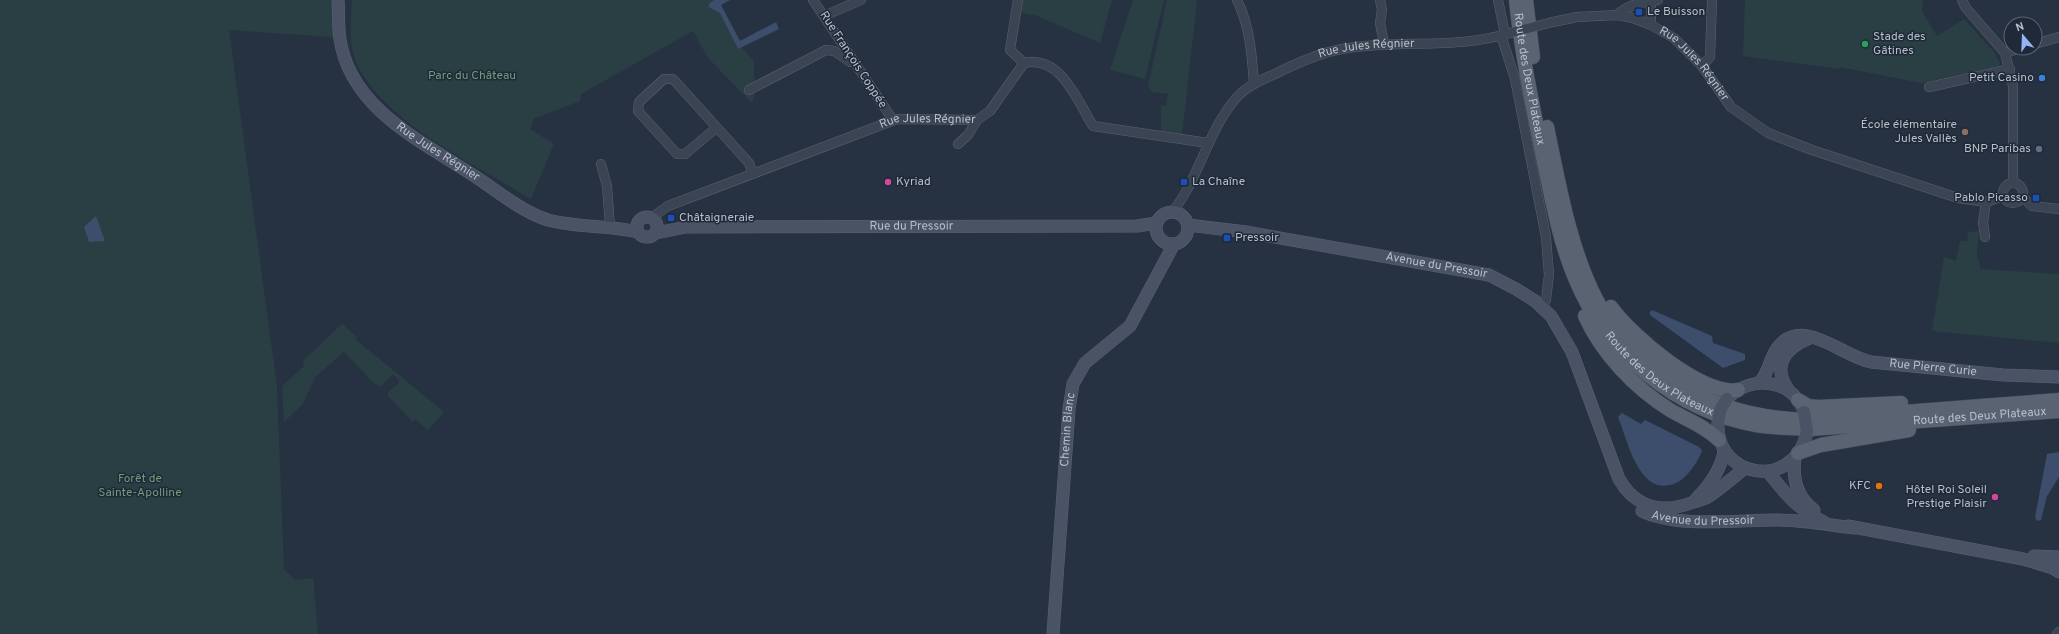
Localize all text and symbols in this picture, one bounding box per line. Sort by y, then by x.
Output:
place label: Le Buisson [1647,4,1705,20]
marker: Le Buisson [1634,7,1644,17]
street label: Rue François Coppée [816,8,890,112]
street label: Route des Deux Plateaux [1509,12,1548,146]
north arrow [2003,16,2043,56]
text: N [2014,20,2026,35]
street label: Rue Jules Régnier [1656,23,1733,105]
place label: Stade des Gâtines [1873,29,1926,59]
street label: Rue Jules Régnier [1316,36,1415,63]
marker: Stade des Gâtines [1860,39,1870,49]
park label: Parc du Château [428,68,516,84]
place label: Petit Casino [1969,70,2034,86]
marker: Petit Casino [2037,73,2047,83]
street label: Rue Jules Régnier [877,111,976,133]
place label: École élémentaire Jules Vallès [1861,117,1957,147]
street label: Rue Jules Régnier [392,119,483,185]
marker: École élémentaire Jules Vallès [1960,127,1970,137]
place label: BNP Paribas [1964,141,2031,157]
marker: BNP Paribas [2034,144,2044,154]
place label: Kyriad [896,174,931,190]
place label: La Chaîne [1192,174,1245,190]
marker: Kyriad [883,177,893,187]
marker: La Chaîne [1179,177,1189,187]
place label: Pablo Picasso [1954,190,2028,206]
marker: Pablo Picasso [2031,193,2041,203]
place label: Châtaigneraie [679,210,754,226]
marker: Châtaigneraie [666,213,676,223]
street label: Rue du Pressoir [869,218,954,235]
place label: Pressoir [1235,230,1279,246]
marker: Pressoir [1222,233,1232,243]
street label: Avenue du Pressoir [1384,249,1489,283]
street label: Route des Deux Plateaux [1601,328,1716,420]
street label: Rue Pierre Curie [1888,356,1978,380]
street label: Chemin Blanc [1057,391,1080,467]
street label: Route des Deux Plateaux [1912,404,2047,430]
park label: Forêt de Sainte-Apolline [98,471,182,501]
place label: KFC [1849,478,1871,494]
marker: KFC [1874,481,1884,491]
place label: Hôtel Roi Soleil Prestige Plaisir [1905,482,1987,512]
marker: Hôtel Roi Soleil Prestige Plaisir [1990,492,2000,502]
street label: Avenue du Pressoir [1649,507,1755,530]

